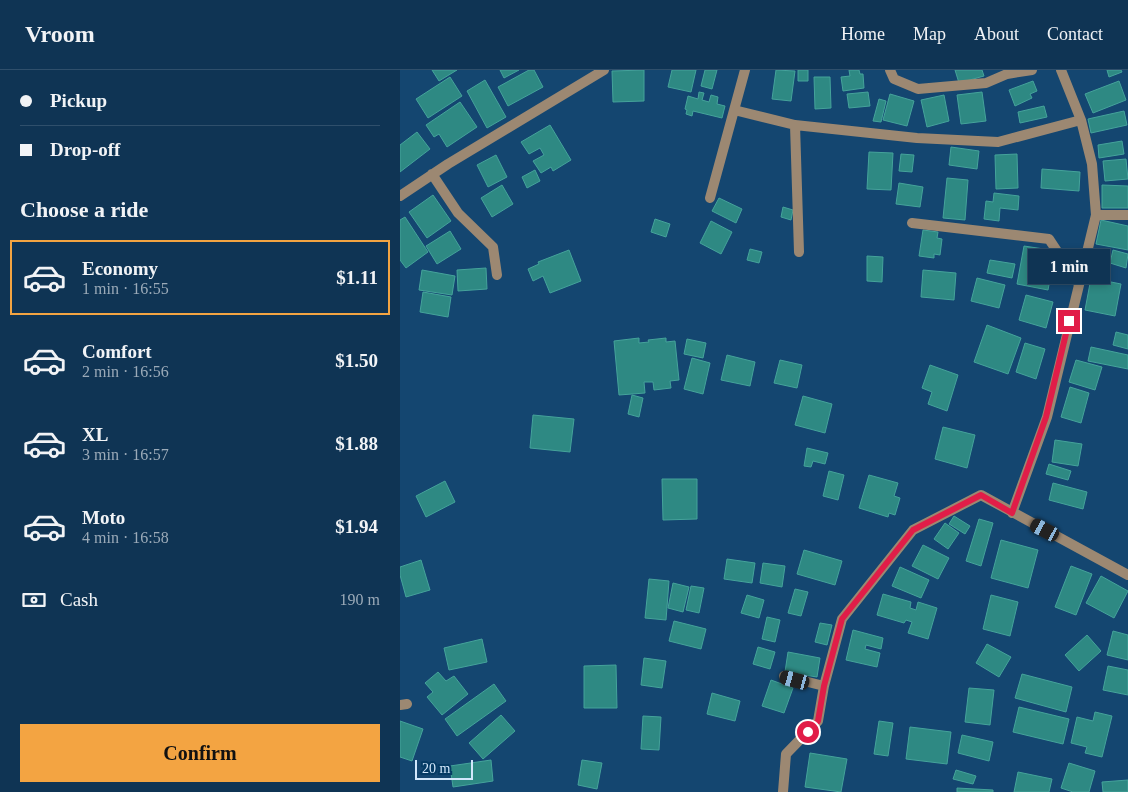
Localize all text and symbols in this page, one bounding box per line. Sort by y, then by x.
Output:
text: Vroom [25,21,95,47]
text: Home [841,24,885,44]
text: Map [913,24,946,44]
text: About [974,24,1019,44]
text: Contact [1047,24,1103,44]
text: Pickup [50,90,107,111]
text: Drop-off [50,139,120,160]
text: Choose a ride [20,197,148,222]
callout: 1 min [1028,248,1110,284]
icon: car [22,255,67,300]
text: Economy [82,258,158,279]
text: 1 min [1050,258,1088,275]
text: $1.11 [336,267,378,288]
text: 1 min · 16:55 [82,280,169,297]
route end [1058,310,1080,332]
icon: car [22,338,67,383]
text: Comfort [82,341,152,362]
text: $1.50 [335,350,378,371]
text: 2 min · 16:56 [82,363,169,380]
icon: car [22,421,67,466]
text: XL [82,424,108,445]
text: $1.88 [335,433,378,454]
text: 3 min · 16:57 [82,446,169,463]
icon: car [22,504,67,549]
text: Moto [82,507,125,528]
text: $1.94 [335,516,378,537]
car [1028,516,1061,544]
text: 4 min · 16:58 [82,529,169,546]
icon: cash [20,586,48,614]
text: Cash [60,589,98,610]
text: 190 m [340,591,380,608]
car [778,669,811,691]
route start [797,721,819,743]
button: Confirm [20,724,380,782]
scale bar [415,757,472,780]
text: 20 m [422,761,450,776]

